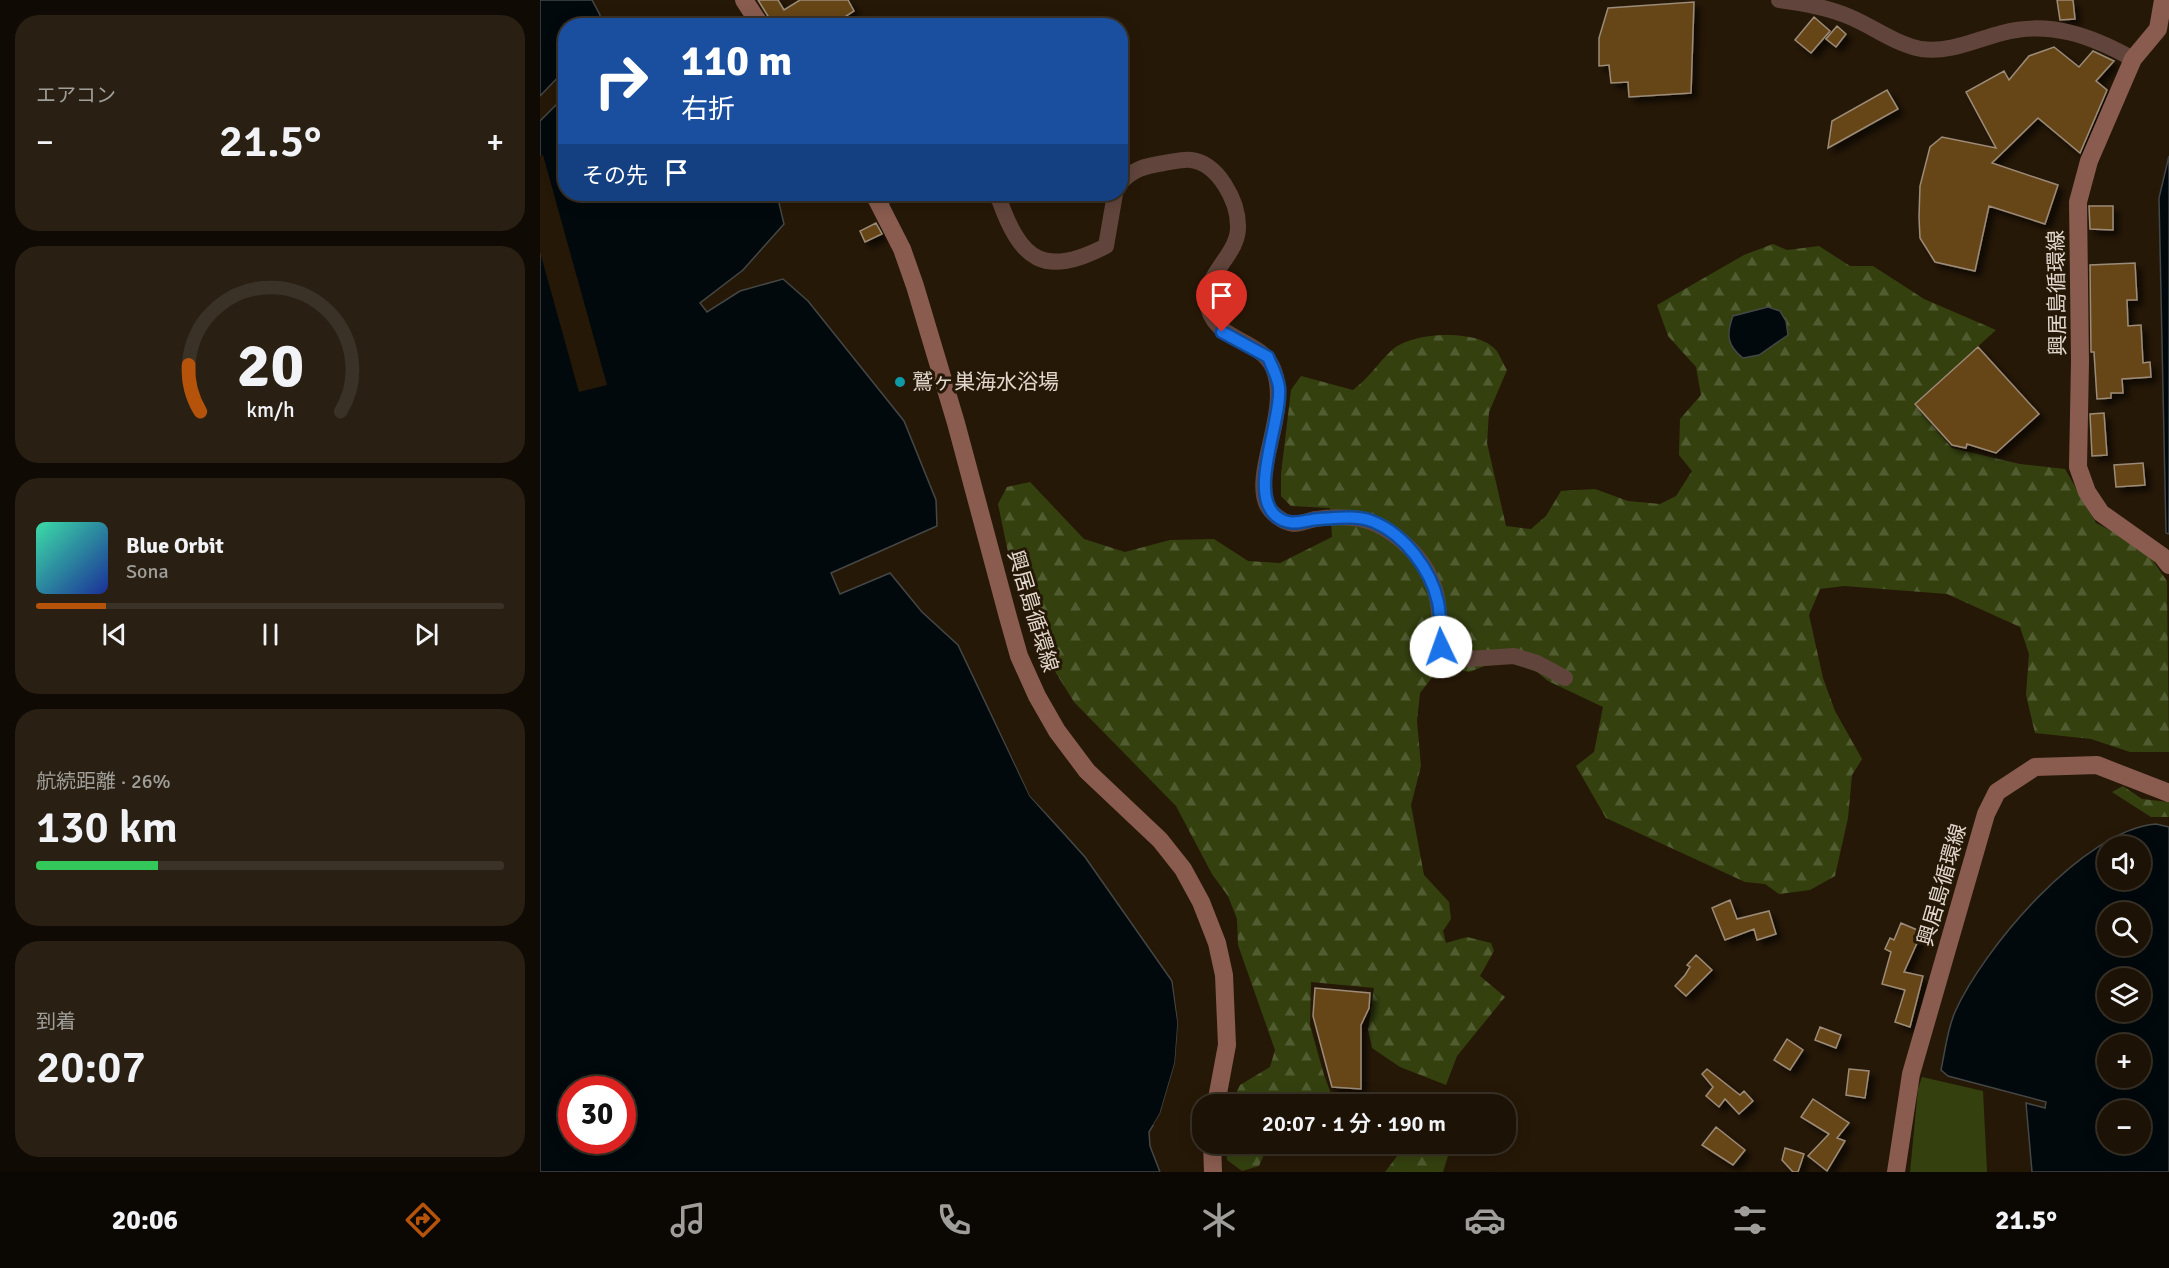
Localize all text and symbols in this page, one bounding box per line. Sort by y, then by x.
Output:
text: 110 m [681,36,792,87]
icon: right [582,42,660,120]
text: エアコン [36,83,116,108]
text: 右折 [681,93,735,126]
text: 21.5° [219,114,321,169]
text: − [36,122,54,163]
text: + [486,122,504,163]
icon: arrive [660,156,693,189]
text: その先 [582,162,648,189]
street label: 興居島循環線 [2043,230,2071,356]
pin [1196,270,1247,332]
icon: arrive [1205,279,1238,312]
text: 20 [236,327,304,404]
place label: 鷲ヶ巣海水浴場 [912,369,1059,395]
marker: 鷲ヶ巣海水浴場 [893,375,907,389]
text: km/h [246,397,294,423]
text: Blue Orbit [126,532,224,559]
street label: 興居島循環線 [1002,547,1064,675]
text: Sona [126,559,169,584]
position arrow [1409,615,1473,679]
icon: previous [98,618,131,651]
icon: pause [254,618,287,651]
icon: next [410,618,443,651]
text: 航続距離 · 26% [36,769,171,794]
text: 130 km [36,800,178,855]
street label: 興居島循環線 [1912,821,1972,949]
map controls [2097,836,2151,1154]
button: sound [2097,836,2151,890]
button: search [2097,902,2151,956]
button: layers [2097,968,2151,1022]
text: 到着 [36,1009,76,1034]
button: + [2097,1034,2151,1088]
text: 20:07 [36,1040,146,1095]
speed limit sign: 30 [558,1076,636,1154]
button: − [2097,1100,2151,1154]
text: 20:07 · 1 分 · 190 m [1262,1110,1446,1137]
icon: directions [402,1199,444,1241]
icon: music [667,1199,709,1241]
icon: phone [933,1199,975,1241]
icon: climate [1198,1199,1240,1241]
icon: car [1464,1199,1506,1241]
icon: filters [1729,1199,1771,1241]
text: 20:06 [112,1204,178,1237]
text: 21.5° [1995,1204,2057,1237]

